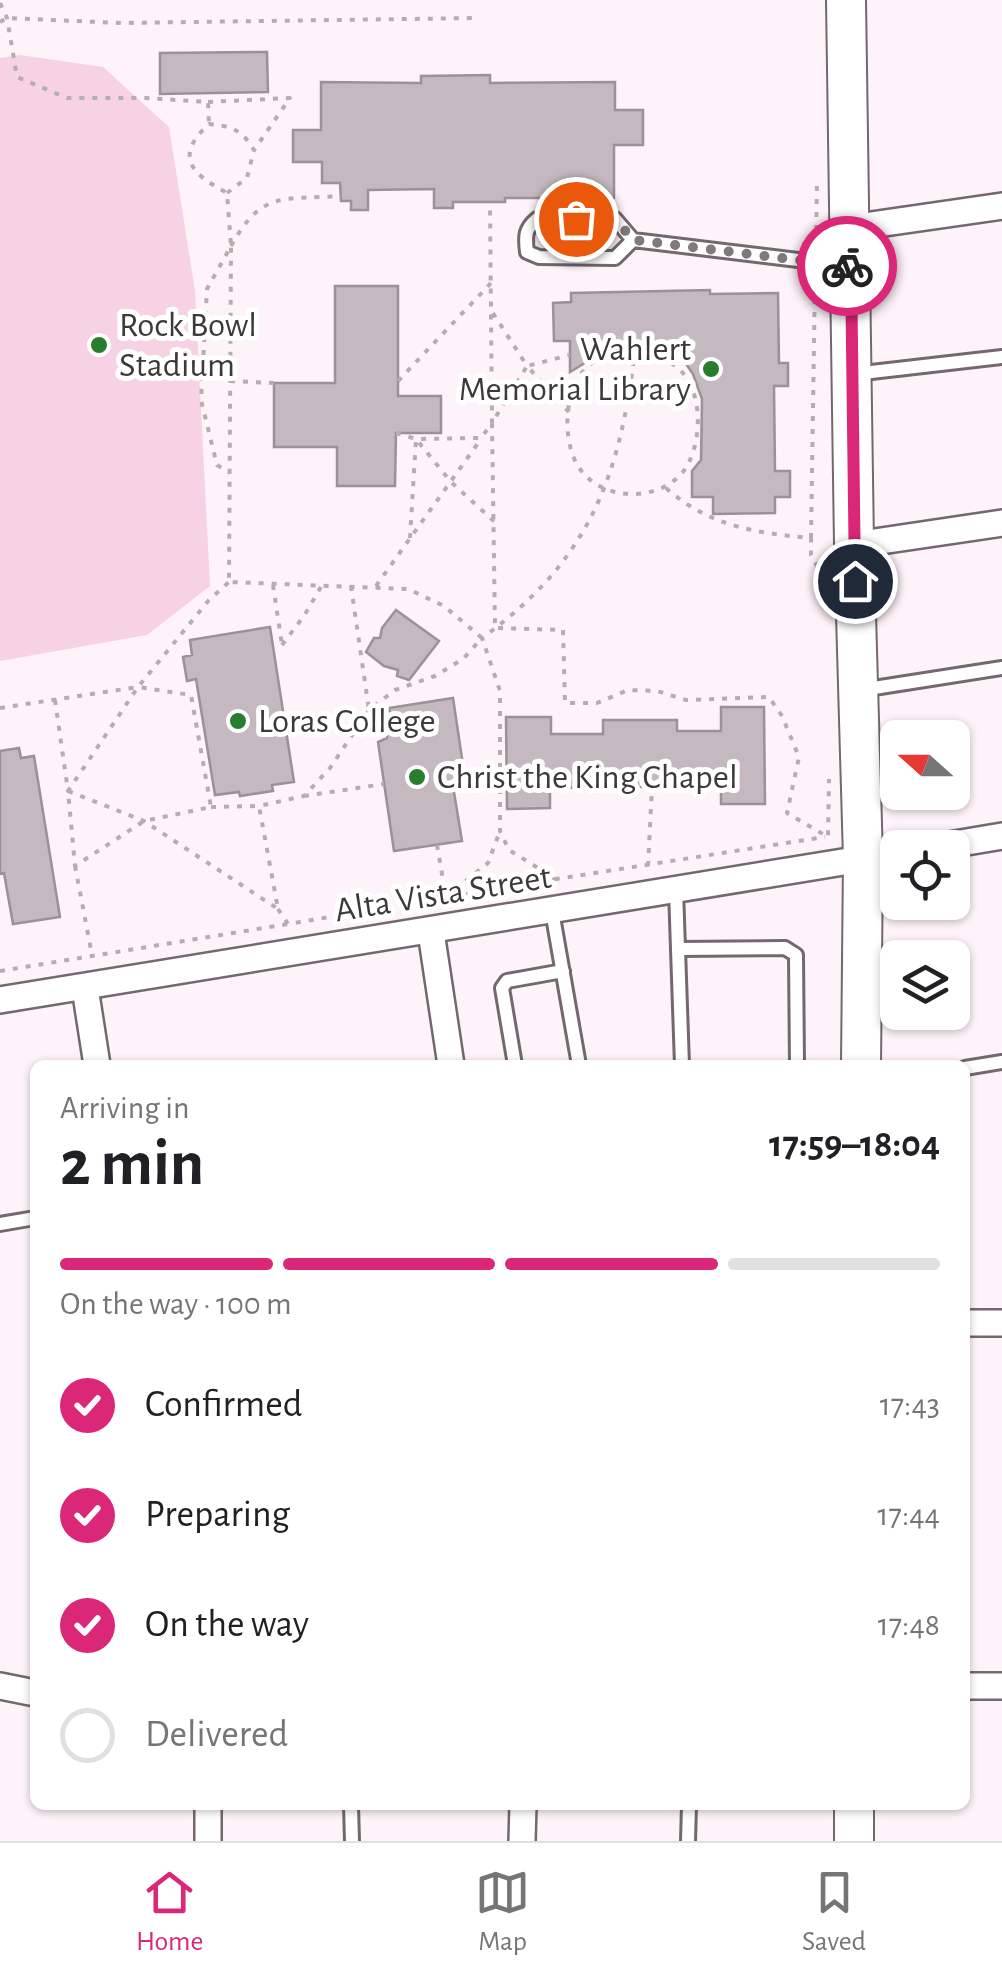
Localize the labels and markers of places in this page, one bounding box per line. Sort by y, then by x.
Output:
pin [534,177,619,262]
place label: Rock Bowl Stadium [119,308,257,383]
place label: Wahlert Memorial Library [459,332,691,407]
marker: Rock Bowl Stadium [88,334,110,356]
marker: Wahlert Memorial Library [700,358,722,380]
pin [813,539,898,624]
place label: Loras College [258,704,436,739]
marker: Loras College [227,710,249,732]
place label: Christ the King Chapel [437,760,738,795]
marker: Christ the King Chapel [406,766,428,788]

